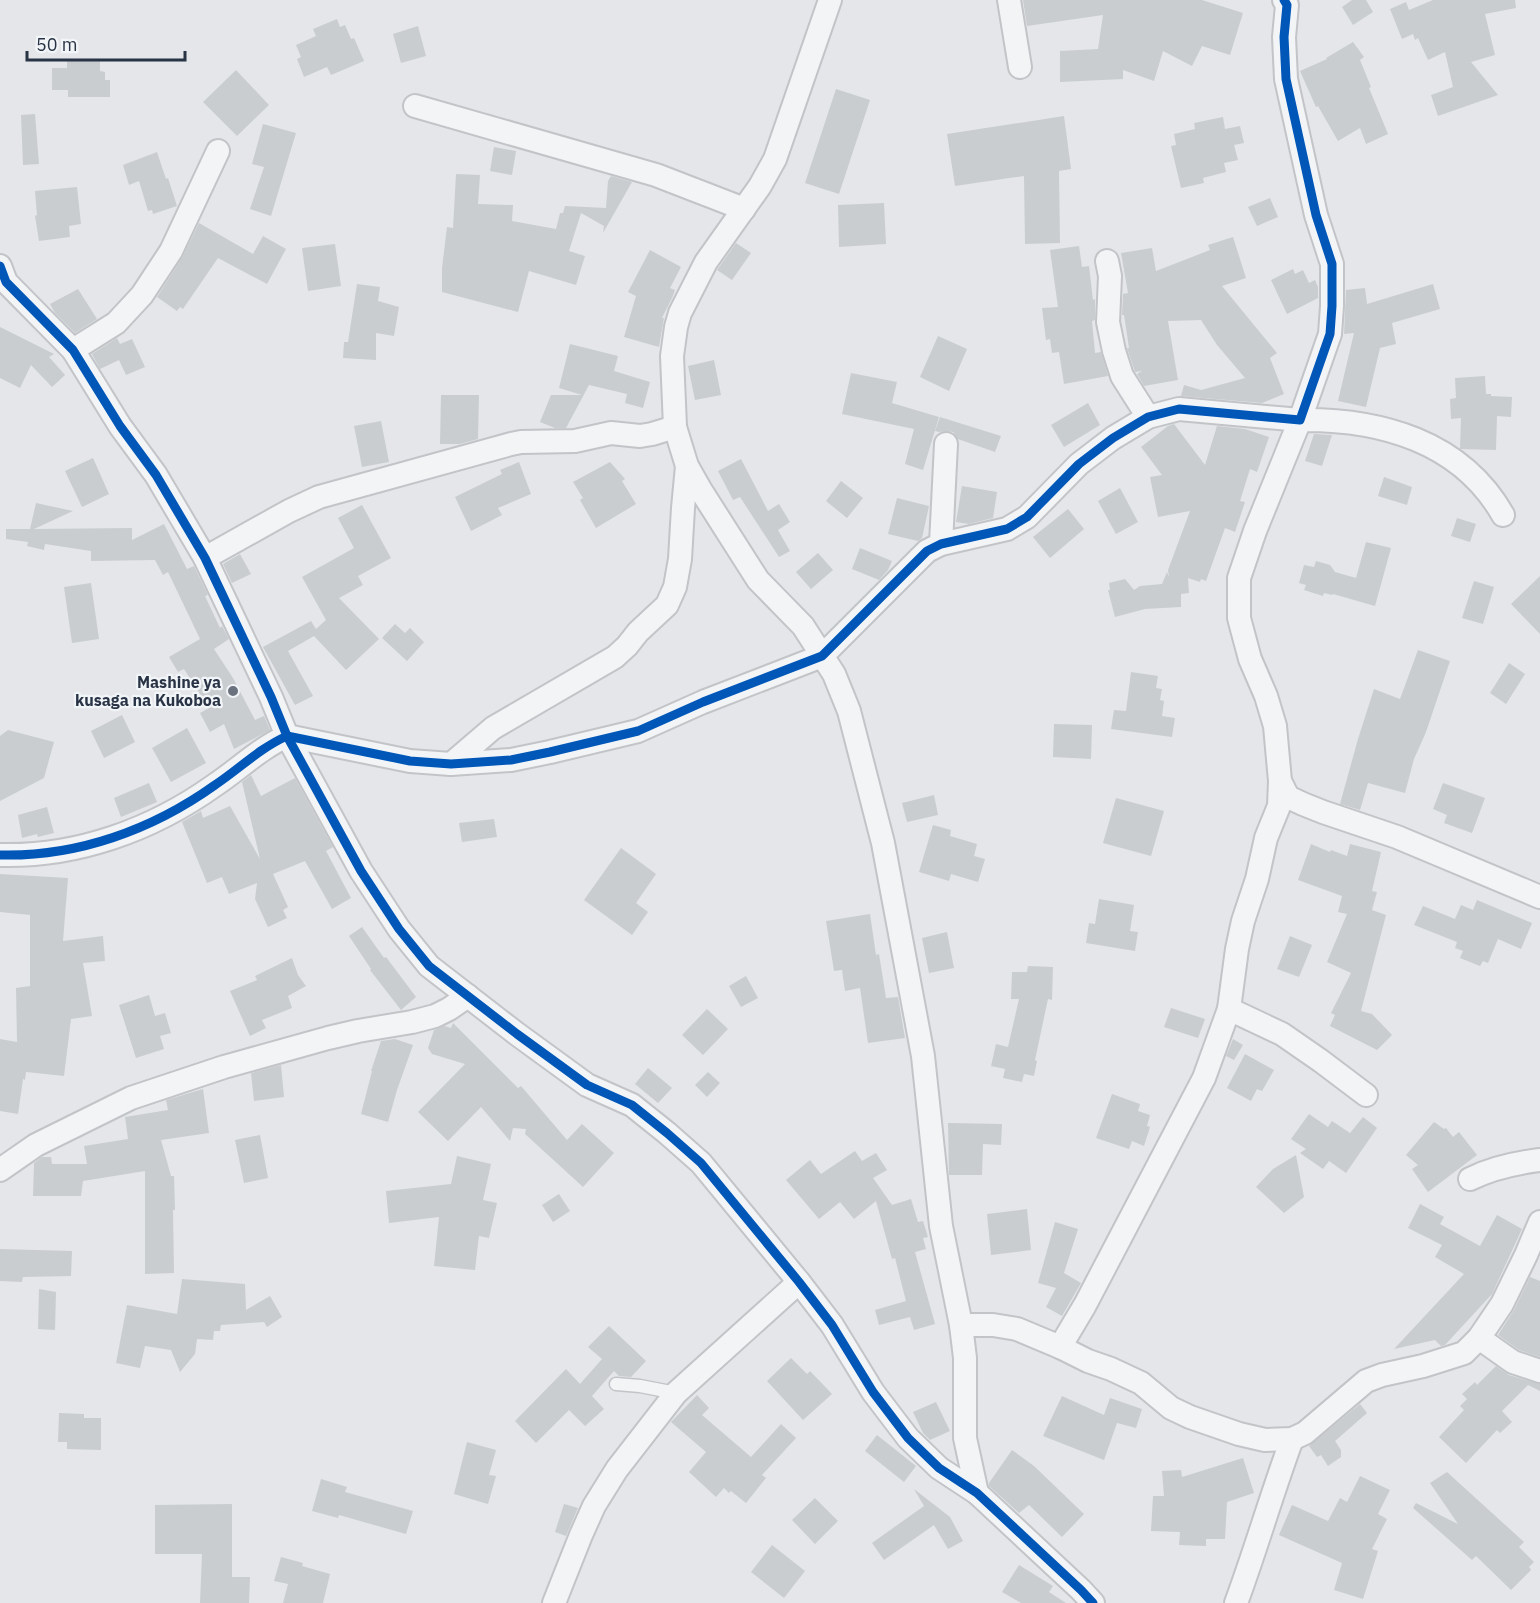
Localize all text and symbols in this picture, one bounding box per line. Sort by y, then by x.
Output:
scale bar [27,24,184,62]
text: 50 m [36,33,78,56]
place label: Mashine ya kusaga na Kukoboa [75,672,221,710]
marker: Mashine ya kusaga na Kukoboa [226,684,240,698]

